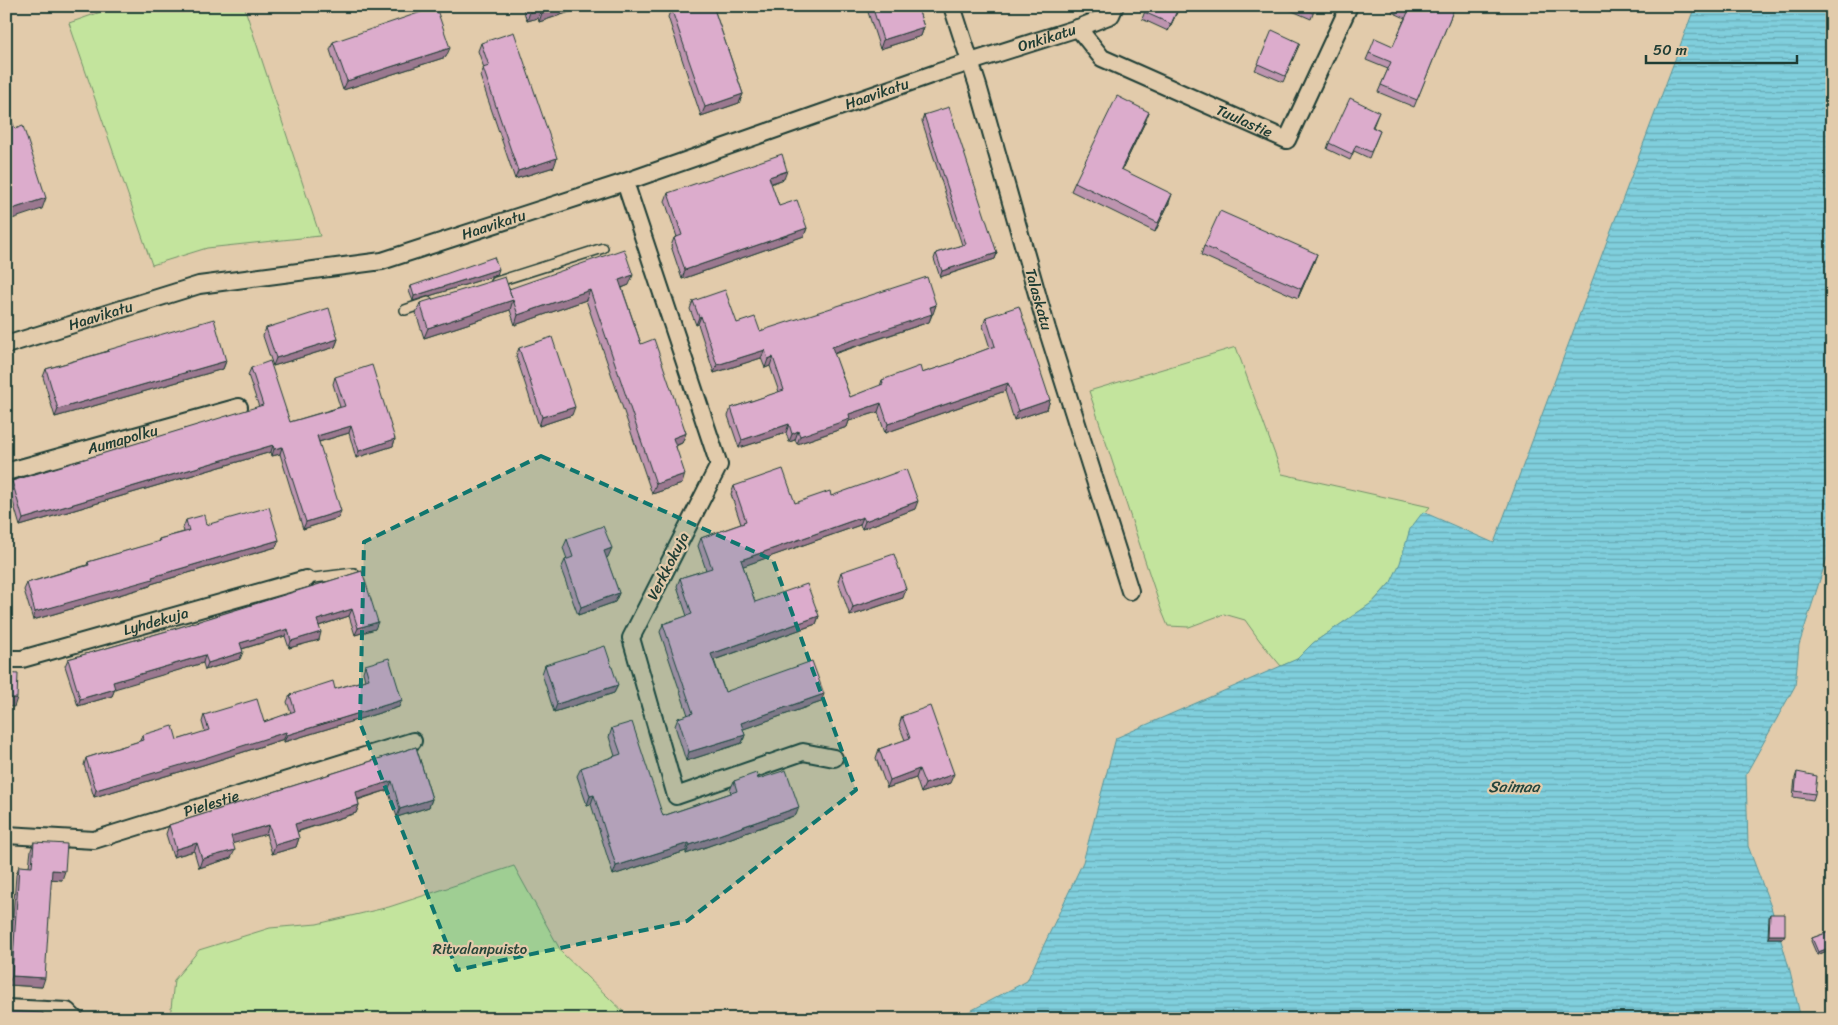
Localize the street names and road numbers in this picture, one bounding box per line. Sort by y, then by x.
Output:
street label: Onkikatu [1014,16,1079,59]
street label: Haavikatu [841,71,912,117]
street label: Tuulastie [1212,97,1277,145]
street label: Haavikatu [458,202,529,247]
street label: Talaskatu [1017,265,1060,333]
street label: Haavikatu [65,293,136,338]
street label: Aumapolku [83,417,161,462]
street label: Verkkokuja [640,527,696,605]
street label: Lyhdekuja [120,600,192,643]
street label: Pielestie [180,783,243,824]

